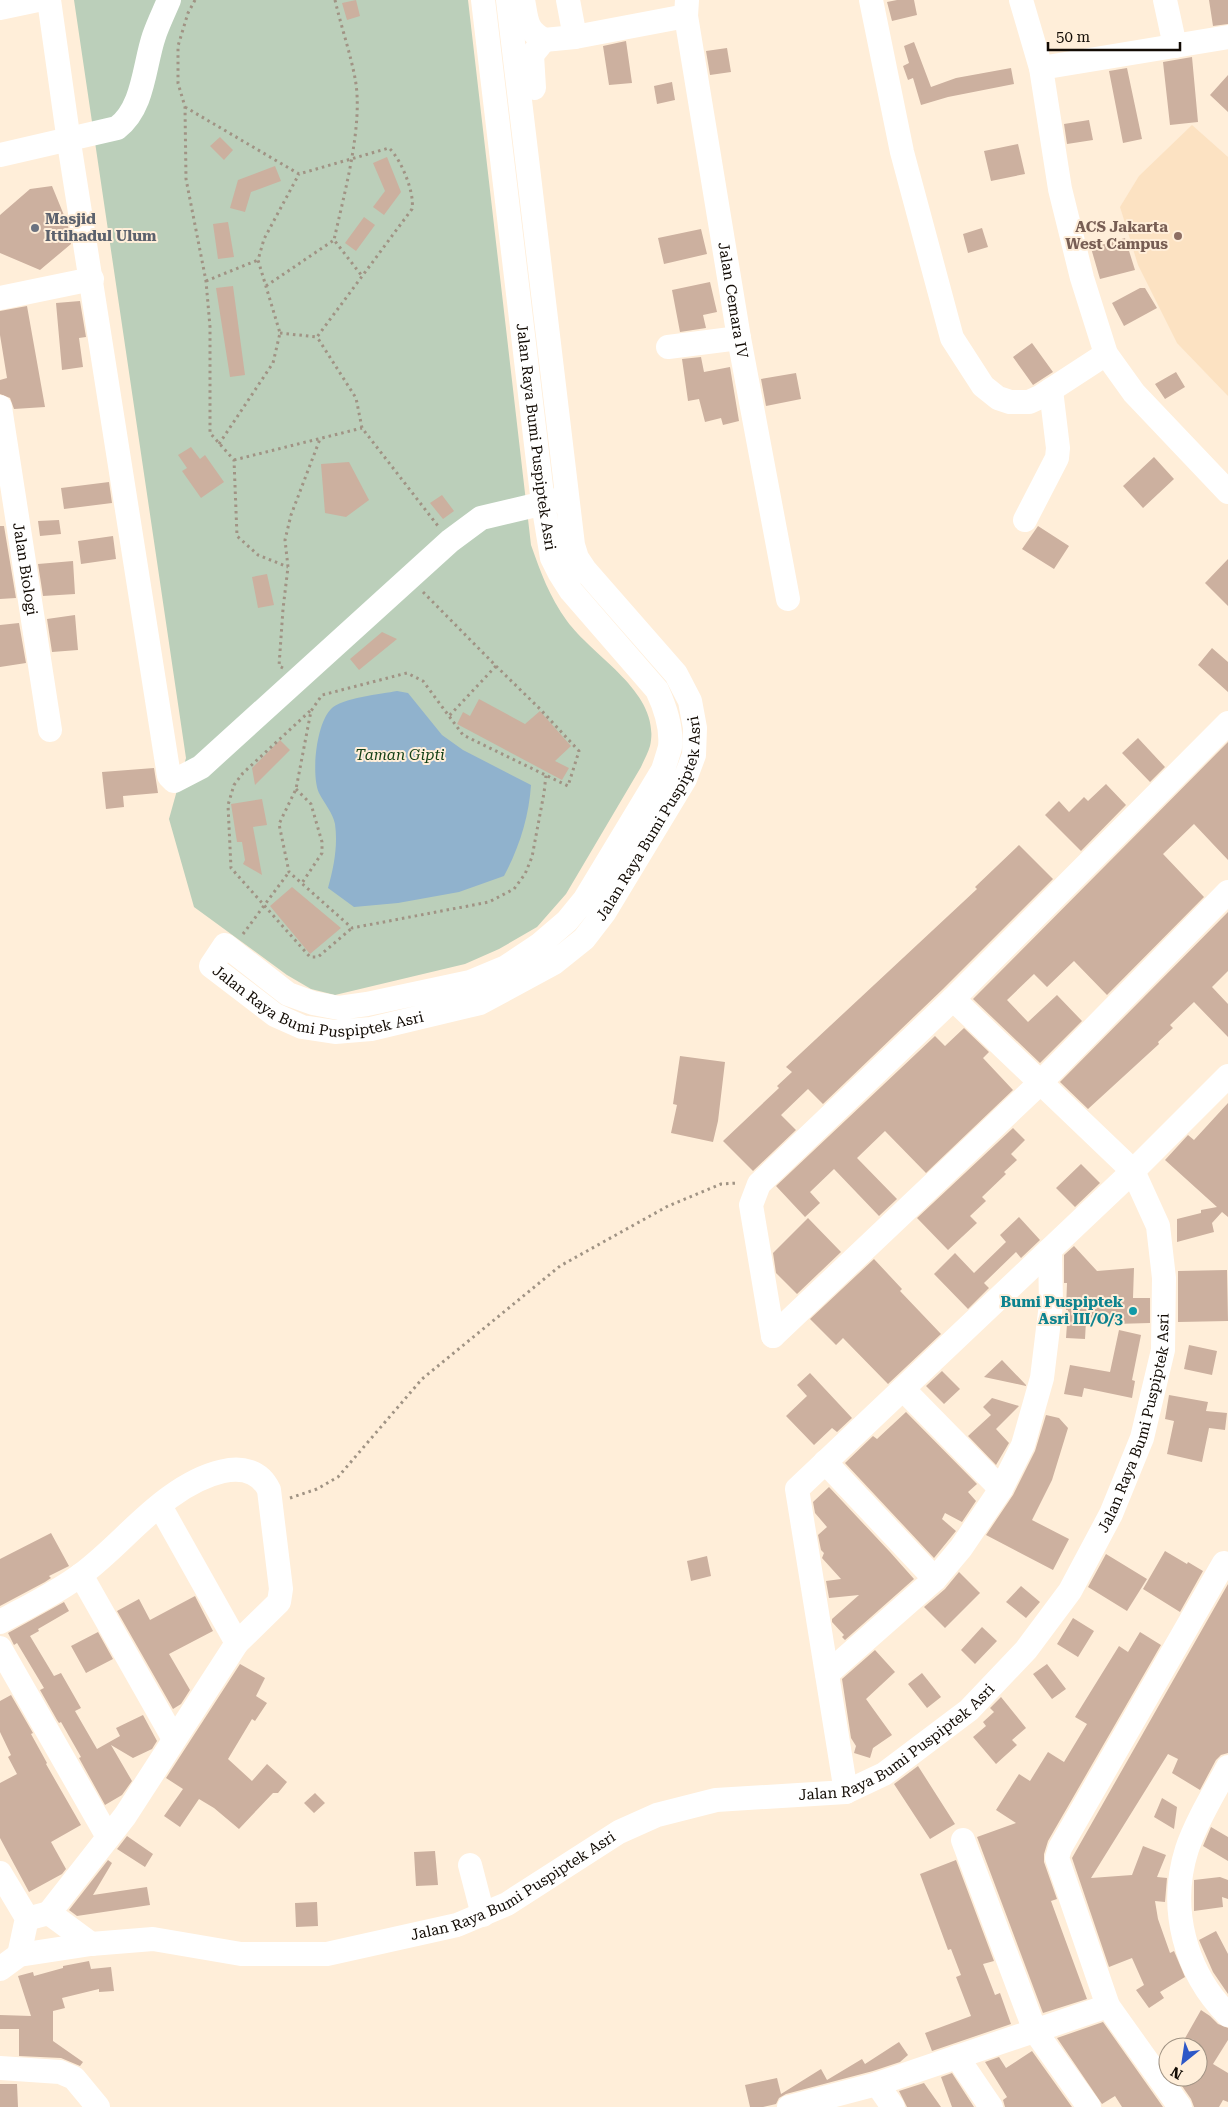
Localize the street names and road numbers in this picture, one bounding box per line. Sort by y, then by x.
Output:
street label: Jalan Cemara IV [714,241,752,360]
street label: Jalan Raya Bumi Puspiptek Asri [513,322,560,552]
street label: Jalan Biologi [9,521,41,617]
street label: Jalan Raya Bumi Puspiptek Asri [592,714,704,925]
street label: Jalan Raya Bumi Puspiptek Asri [209,962,425,1041]
street label: Jalan Raya Bumi Puspiptek Asri [1094,1313,1173,1536]
street label: Jalan Raya Bumi Puspiptek Asri [798,1680,998,1804]
street label: Jalan Raya Bumi Puspiptek Asri [409,1828,619,1944]

